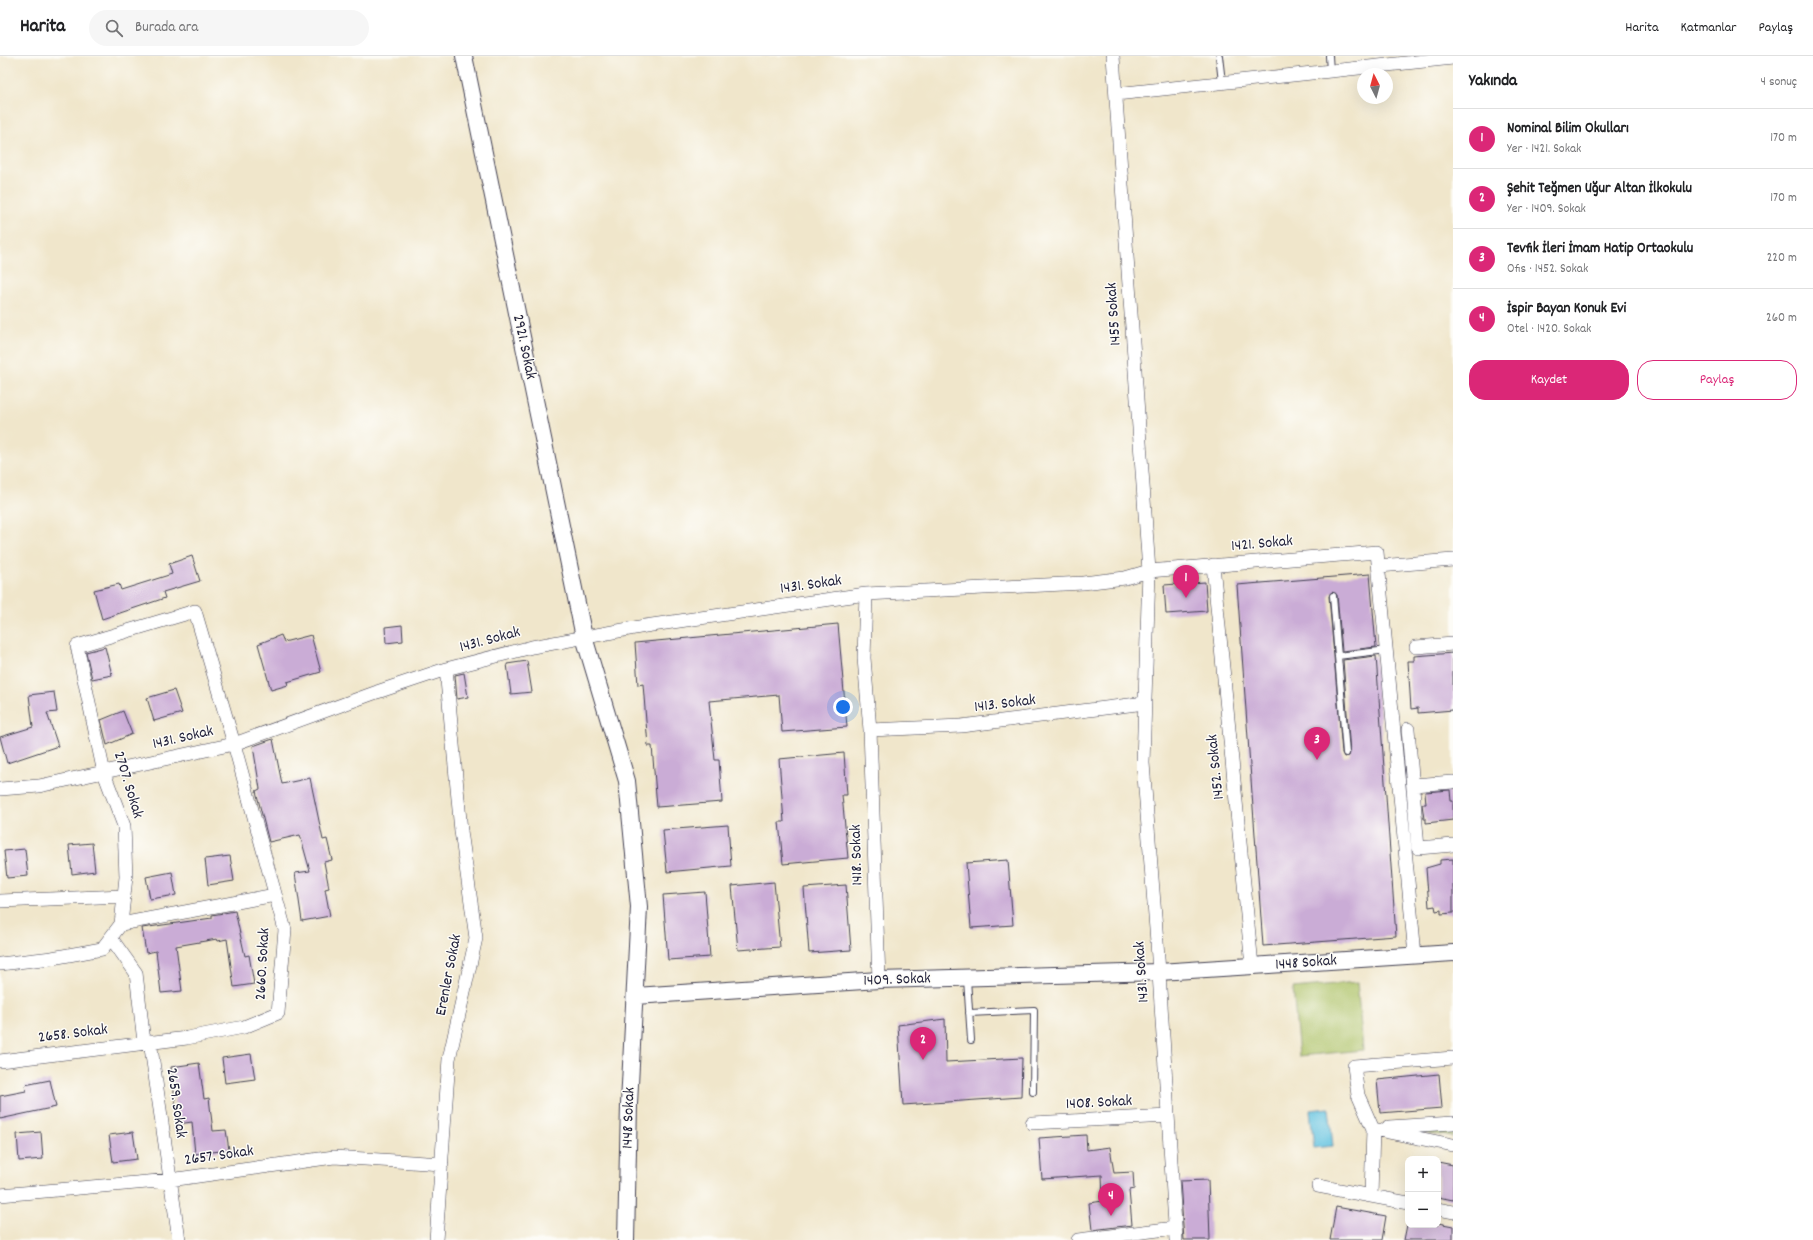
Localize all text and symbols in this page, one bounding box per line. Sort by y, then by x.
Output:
search box [89,10,369,46]
text: Harita [20,14,65,41]
icon: search [103,17,125,39]
text: Burada ara [135,17,198,39]
text: Harita [1625,18,1659,38]
text: Katmanlar [1681,18,1736,38]
text: Paylaş [1758,18,1793,38]
north arrow [1357,68,1393,104]
text: Yakında [1469,70,1517,94]
text: 4 sonuç [1761,73,1797,92]
text: Nominal Bilim Okulları [1507,118,1629,140]
text: 1 [1481,129,1483,148]
text: 170 m [1770,129,1797,148]
text: Yer · 1421. Sokak [1507,140,1581,159]
text: Şehit Teğmen Uğur Altan İlkokulu [1507,178,1692,200]
text: 2 [1479,189,1485,208]
text: 170 m [1770,189,1797,208]
text: Yer · 1409. Sokak [1507,200,1586,219]
text: Tevfik İleri İmam Hatip Ortaokulu [1507,238,1693,260]
text: 3 [1479,249,1485,268]
text: 220 m [1767,249,1797,268]
text: Ofis · 1452. Sokak [1507,260,1588,279]
street label: 1455 Sokak [1100,282,1128,346]
text: İspir Bayan Konuk Evi [1507,298,1626,320]
text: 4 [1479,309,1485,328]
text: 260 m [1766,309,1797,328]
street label: 2921. Sokak [506,312,542,382]
text: Otel · 1420. Sokak [1507,320,1591,339]
button: Kaydet [1469,360,1629,400]
button: Paylaş [1637,360,1797,400]
street label: 1421. Sokak [1230,530,1294,558]
pin: 1 [1173,565,1199,598]
street label: 1431. Sokak [779,569,843,601]
street label: 1431. Sokak [457,621,523,659]
street label: 1413. Sokak [973,689,1037,719]
your location [833,697,853,717]
street label: 1431. Sokak [150,720,216,756]
pin: 3 [1304,727,1330,760]
street label: 1452. Sokak [1201,733,1231,801]
street label: 2707. Sokak [107,749,149,821]
street label: 1418. Sokak [844,824,870,886]
street label: 2660. Sokak [250,927,276,1001]
street label: Erenler Sokak [430,932,468,1018]
street label: 1431. Sokak [1128,940,1156,1004]
street label: 1448 Sokak [1274,949,1338,977]
street label: 1409. Sokak [863,967,931,993]
street label: 2658. Sokak [37,1018,109,1050]
pin: 2 [910,1027,936,1060]
street label: 2659. Sokak [160,1066,192,1140]
street label: 1448 Sokak [616,1087,642,1149]
street label: 1408. Sokak [1065,1090,1133,1116]
street label: 2657. Sokak [183,1140,255,1172]
map controls [1405,1156,1441,1228]
button: + [1405,1156,1441,1192]
pin: 4 [1098,1183,1124,1216]
button: − [1405,1192,1441,1228]

